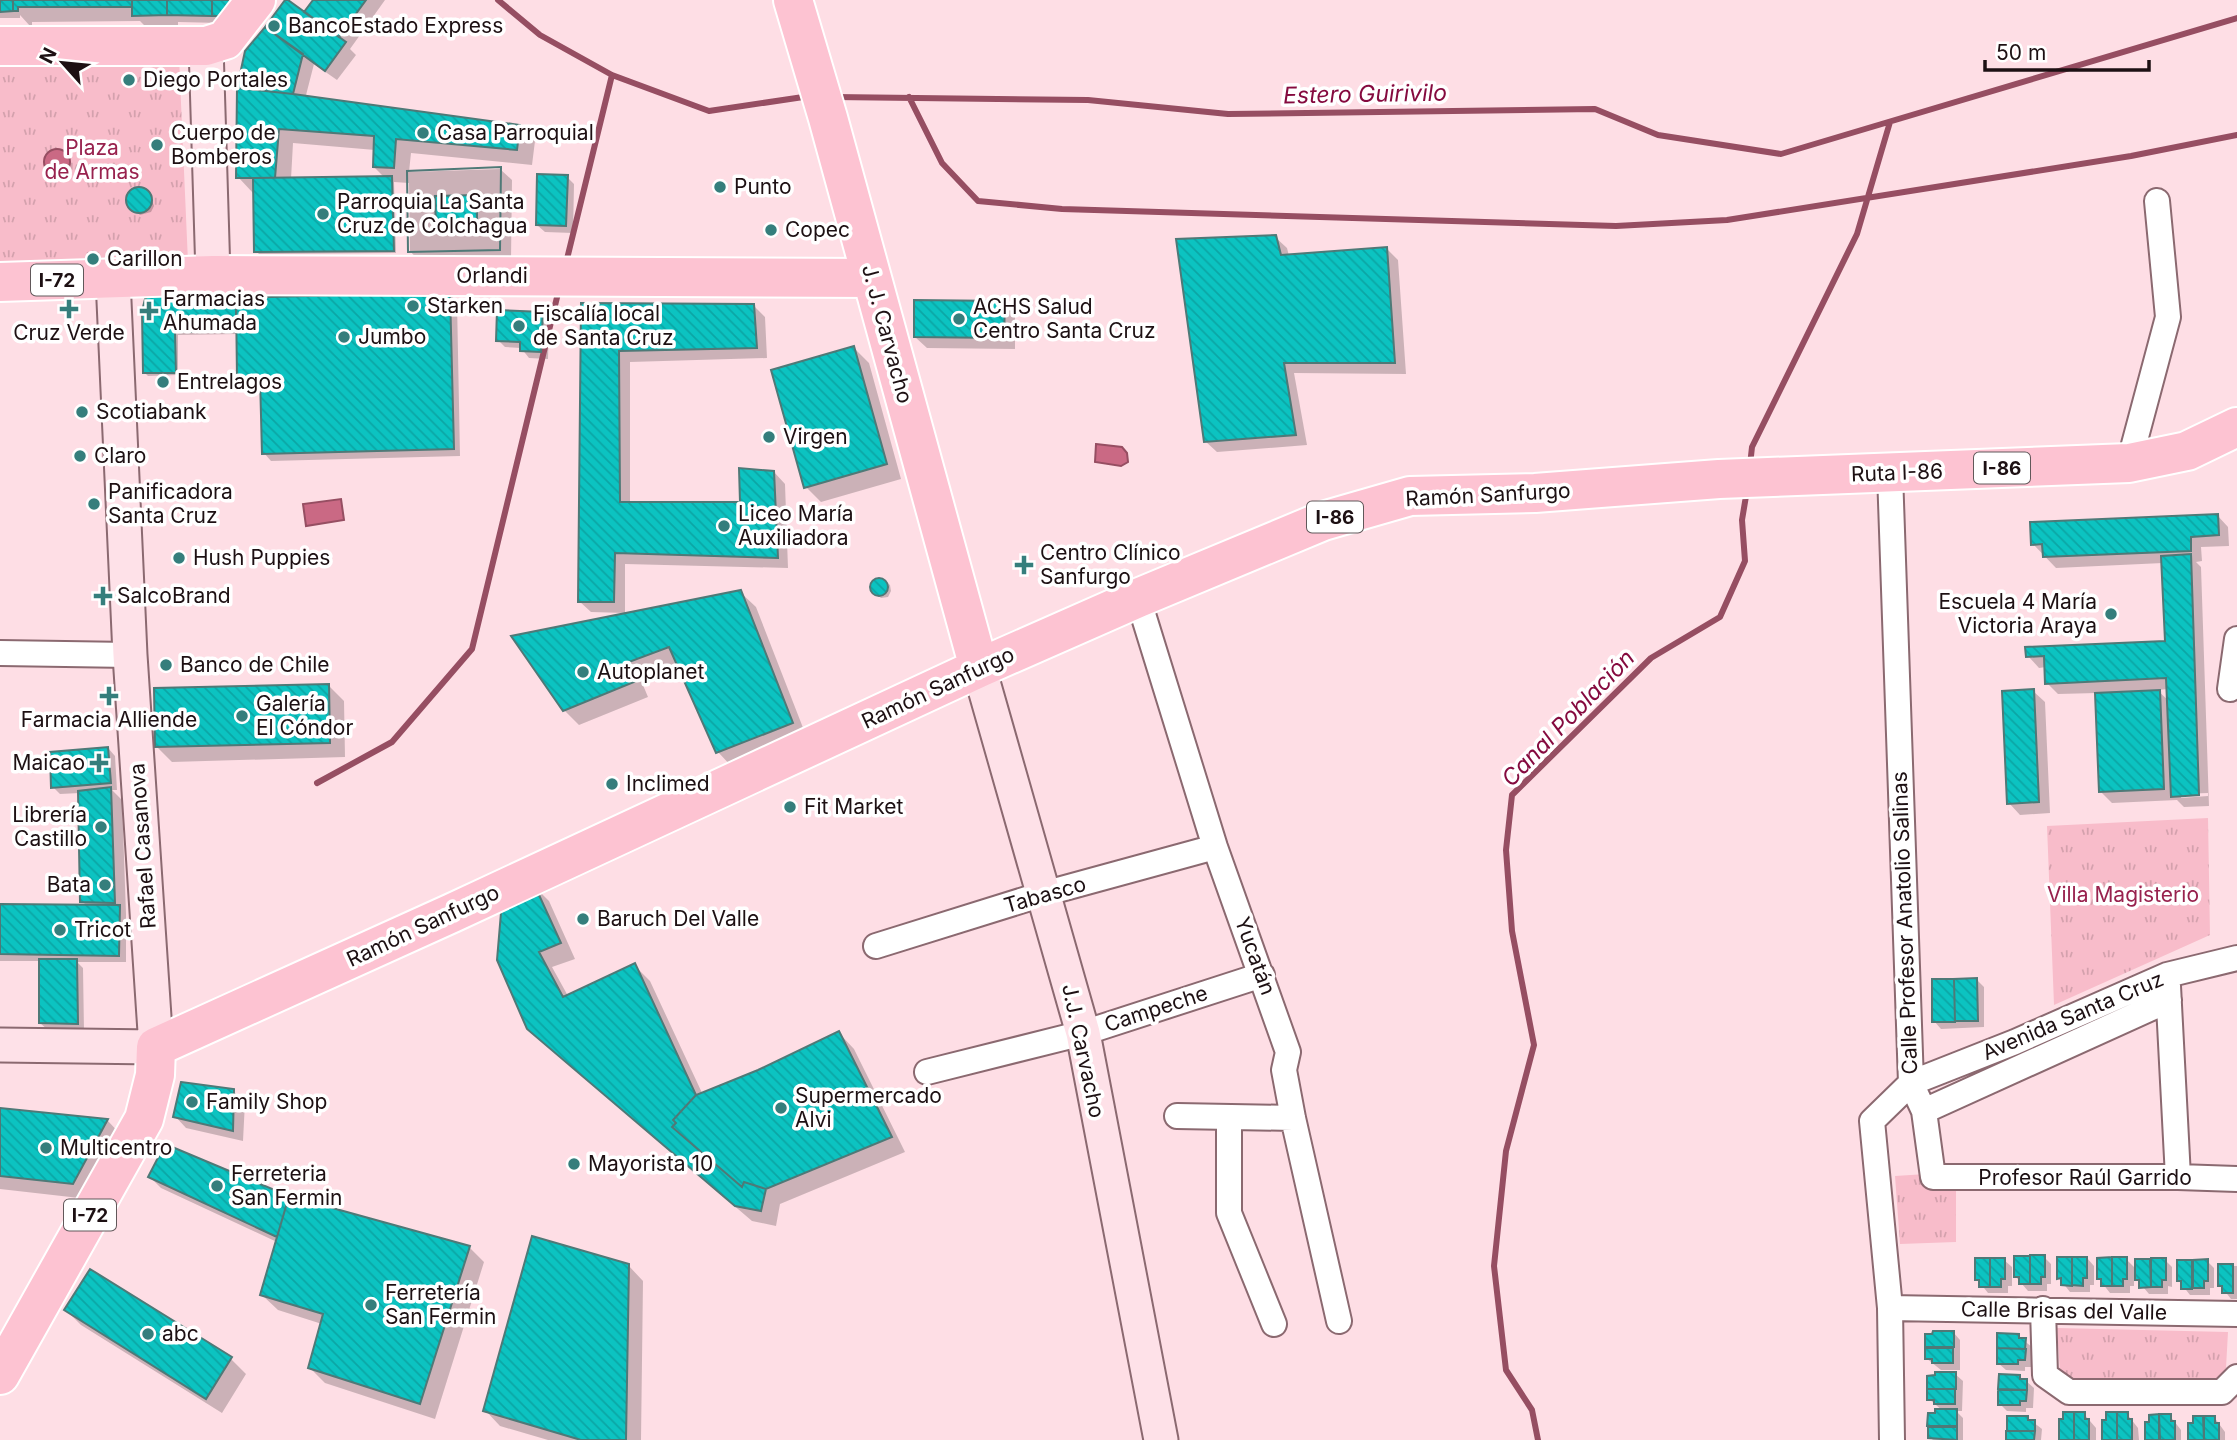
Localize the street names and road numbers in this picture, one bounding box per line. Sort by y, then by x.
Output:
street label: J. J. Carvacho [857,262,918,406]
street label: Orlandi [456,263,528,288]
road number: I-72 [31,264,83,296]
road number: I-86 [1974,453,2030,484]
street label: Ruta I-86 [1851,458,1943,487]
street label: Ramón Sanfurgo [1405,478,1571,511]
road number: I-86 [1307,502,1363,532]
street label: Ramón Sanfurgo [858,641,1018,734]
street label: Rafael Casanova [124,762,161,930]
street label: Calle Profesor Anatolio Salinas [1887,771,1922,1075]
street label: Tabasco [1001,871,1089,918]
street label: Ramón Sanfurgo [343,879,503,972]
street label: Yucatán [1230,913,1281,998]
street label: Avenida Santa Cruz [1978,966,2167,1065]
street label: Campeche [1101,980,1211,1037]
street label: J.J. Carvacho [1057,982,1110,1120]
street label: Profesor Raúl Garrido [1978,1165,2192,1190]
road number: I-72 [64,1200,116,1231]
street label: Calle Brisas del Valle [1961,1296,2167,1325]

